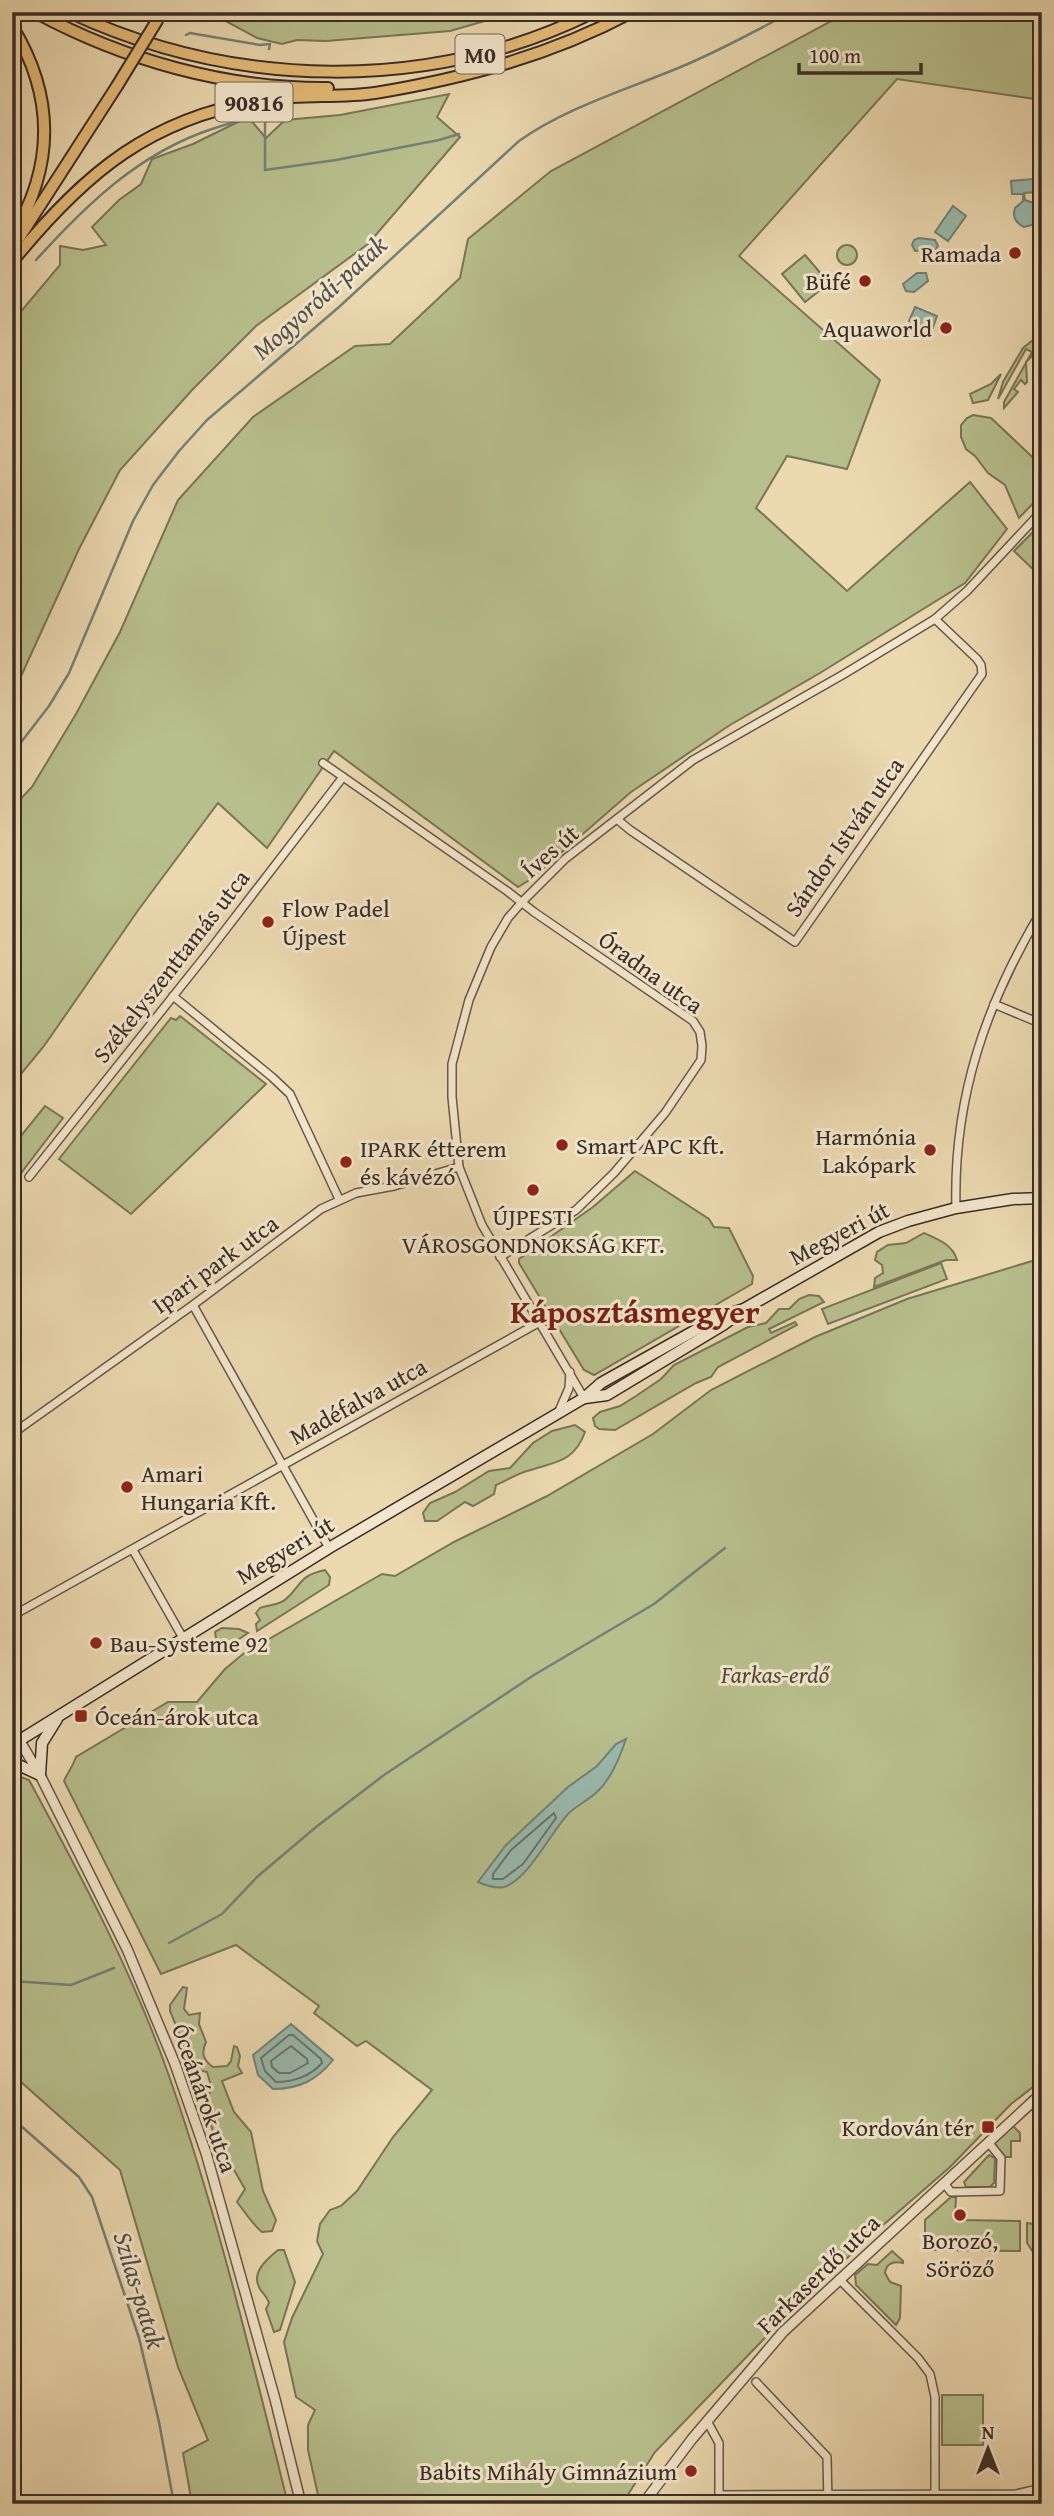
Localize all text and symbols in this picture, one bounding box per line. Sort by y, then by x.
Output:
scale bar [799,32,921,76]
road number: M0 [456,34,504,74]
text: 100 m [809,40,861,71]
road number: 90816 [216,82,292,122]
water label: Mogyoródi-patak [243,225,395,368]
place label: Ramada [921,236,1002,271]
marker: Ramada [1007,245,1023,261]
place label: Büfé [805,264,851,299]
marker: Büfé [857,273,873,289]
place label: Aquaworld [822,311,932,346]
marker: Aquaworld [938,320,954,336]
street label: Sándor István utca [776,750,913,924]
street label: Íves út [514,816,587,886]
street label: Székelyszenttamás utca [84,861,258,1070]
place label: Flow Padel Újpest [282,891,390,954]
marker: Flow Padel Újpest [260,914,276,930]
street label: Óradna utca [591,922,711,1022]
place label: Harmónia Lakópark [815,1119,917,1182]
place label: Smart APC Kft. [576,1128,724,1163]
place label: IPARK étterem és kávézó [360,1131,507,1194]
marker: Smart APC Kft. [554,1137,570,1153]
marker: Harmónia Lakópark [922,1142,938,1158]
marker: IPARK étterem és kávézó [338,1154,354,1170]
marker: ÚJPESTI VÁROSGONDNOKSÁG KFT. [525,1182,541,1198]
street label: Megyeri út [783,1192,896,1274]
place label: ÚJPESTI VÁROSGONDNOKSÁG KFT. [401,1199,665,1262]
street label: Ipari park utca [145,1206,286,1322]
district label: Káposztásmegyer [510,1288,760,1335]
street label: Madéfalva utca [283,1348,434,1453]
place label: Amari Hungaria Kft. [141,1456,276,1519]
marker: Amari Hungaria Kft. [119,1479,135,1495]
street label: Megyeri út [229,1507,341,1593]
place label: Bau-Systeme 92 [110,1626,268,1661]
marker: Bau-Systeme 92 [88,1635,104,1651]
park label: Farkas-erdő [720,1657,831,1692]
place label: Óceán-árok utca [95,1699,259,1734]
marker: Óceán-árok utca [73,1708,89,1724]
street label: Óceánárok utca [163,2019,247,2178]
place label: Kordován tér [842,2110,974,2145]
marker: Kordován tér [980,2119,996,2135]
street label: Farkaserdő utca [748,2205,888,2342]
marker: Borozó, Söröző [952,2207,968,2223]
place label: Borozó, Söröző [922,2223,998,2286]
water label: Szilas-patak [104,2227,176,2354]
north arrow [953,2414,1023,2484]
text: N [982,2418,995,2446]
place label: Babits Mihály Gimnázium [419,2454,677,2489]
marker: Babits Mihály Gimnázium [683,2463,699,2479]

